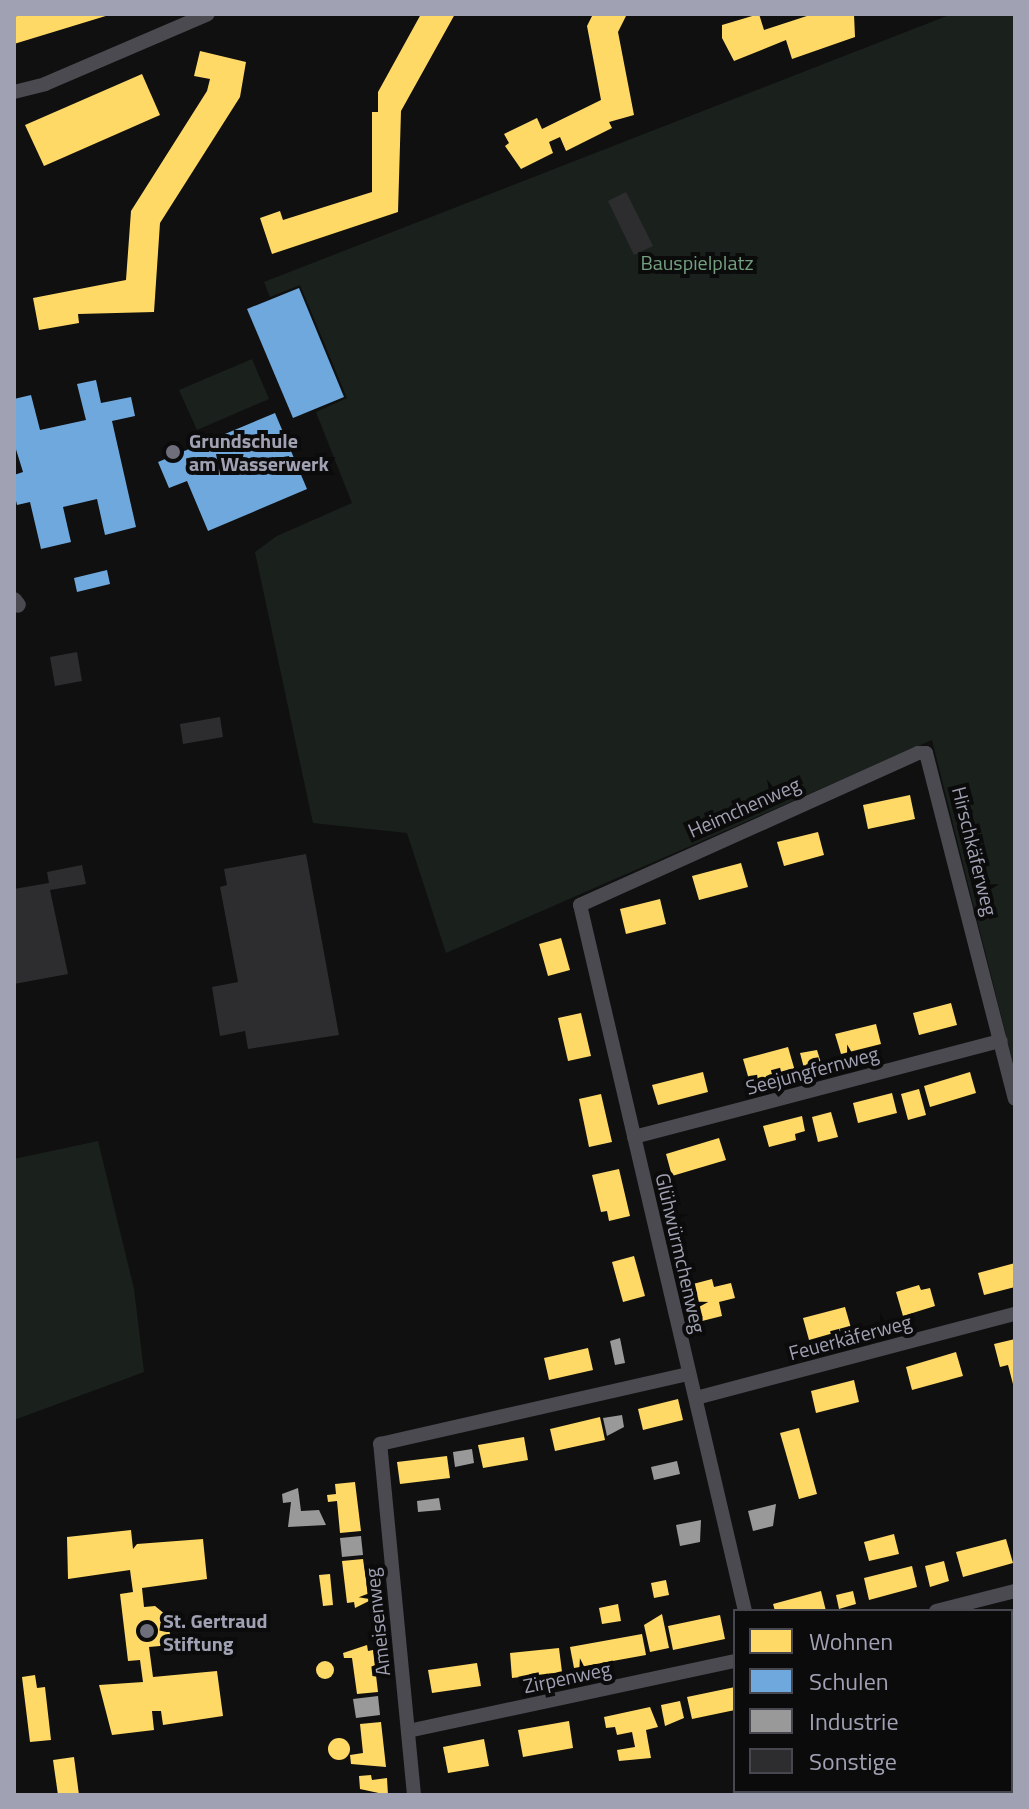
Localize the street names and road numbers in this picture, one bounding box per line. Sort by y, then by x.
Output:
street label: Heimchenweg [684,772,804,842]
street label: Hirschkäferweg [947,784,1003,918]
street label: Seejungfernweg [743,1041,881,1099]
street label: Glühwürmchenweg [651,1171,711,1335]
street label: Feuerkäferweg [786,1309,914,1365]
street label: Ameisenweg [359,1567,395,1677]
street label: Zirpenweg [521,1656,613,1698]

